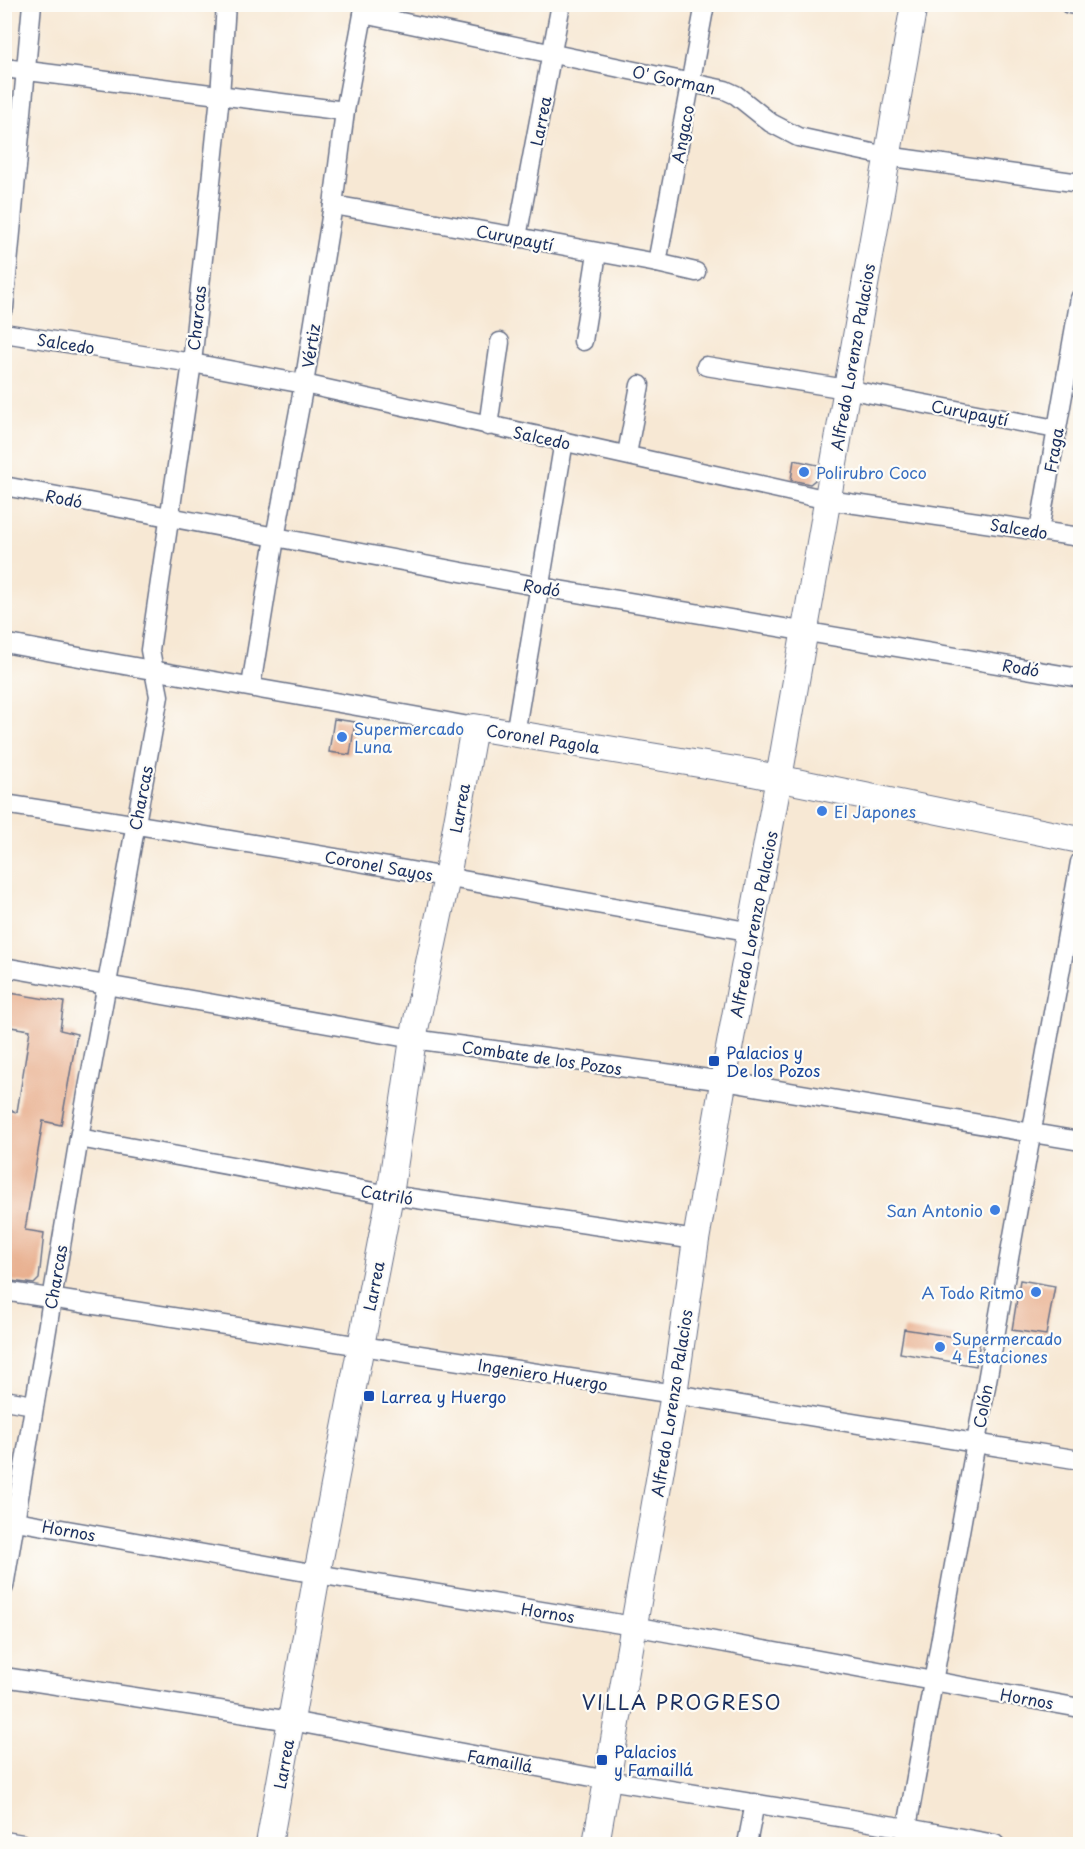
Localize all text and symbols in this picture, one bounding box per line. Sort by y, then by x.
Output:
street label: O' Gorman [630,58,718,100]
street label: Larrea [523,94,557,148]
street label: Angaco [665,103,699,165]
street label: Curupaytí [474,218,556,256]
street label: Alfredo Lorenzo Palacios [824,262,880,452]
street label: Charcas [181,284,211,352]
street label: Vértiz [295,322,325,370]
street label: Salcedo [35,327,97,359]
street label: Curupaytí [929,393,1011,431]
street label: Salcedo [511,419,573,455]
street label: Fraga [1037,426,1069,474]
place label: Polirubro Coco [816,460,927,484]
marker: Polirubro Coco [797,465,811,479]
street label: Rodó [43,483,85,513]
street label: Salcedo [988,512,1050,544]
street label: Rodó [521,572,563,602]
street label: Rodó [1000,652,1042,682]
place label: Supermercado Luna [354,716,464,758]
street label: Coronel Pagola [484,717,602,759]
marker: Supermercado Luna [335,730,349,744]
street label: Charcas [122,764,158,832]
street label: Larrea [443,781,475,835]
place label: El Japones [834,799,916,823]
marker: El Japones [815,804,829,818]
street label: Alfredo Lorenzo Palacios [723,829,783,1019]
street label: Coronel Sayos [323,844,435,886]
street label: Combate de los Pozos [460,1034,624,1080]
place label: Palacios y De los Pozos [726,1040,820,1082]
marker: Palacios y De los Pozos [707,1054,721,1068]
street label: Catriló [359,1178,415,1210]
place label: San Antonio [886,1198,983,1222]
marker: San Antonio [988,1203,1002,1217]
street label: Charcas [38,1243,72,1311]
street label: Larrea [356,1259,390,1313]
place label: A Todo Ritmo [921,1280,1024,1304]
marker: A Todo Ritmo [1029,1285,1043,1299]
street label: Alfredo Lorenzo Palacios [644,1307,698,1499]
place label: Supermercado 4 Estaciones [952,1326,1062,1368]
marker: Supermercado 4 Estaciones [933,1340,947,1354]
street label: Ingeniero Huergo [476,1352,610,1396]
street label: Colón [966,1382,998,1430]
place label: Larrea y Huergo [381,1384,506,1408]
marker: Larrea y Huergo [362,1389,376,1403]
street label: Hornos [40,1514,98,1546]
street label: Hornos [520,1596,576,1628]
street label: Hornos [998,1682,1056,1714]
district label: VILLA PROGRESO [582,1687,782,1717]
street label: Larrea [267,1737,299,1791]
place label: Palacios y Famaillá [614,1739,693,1781]
street label: Famaillá [465,1742,535,1778]
marker: Palacios y Famaillá [595,1753,609,1767]

